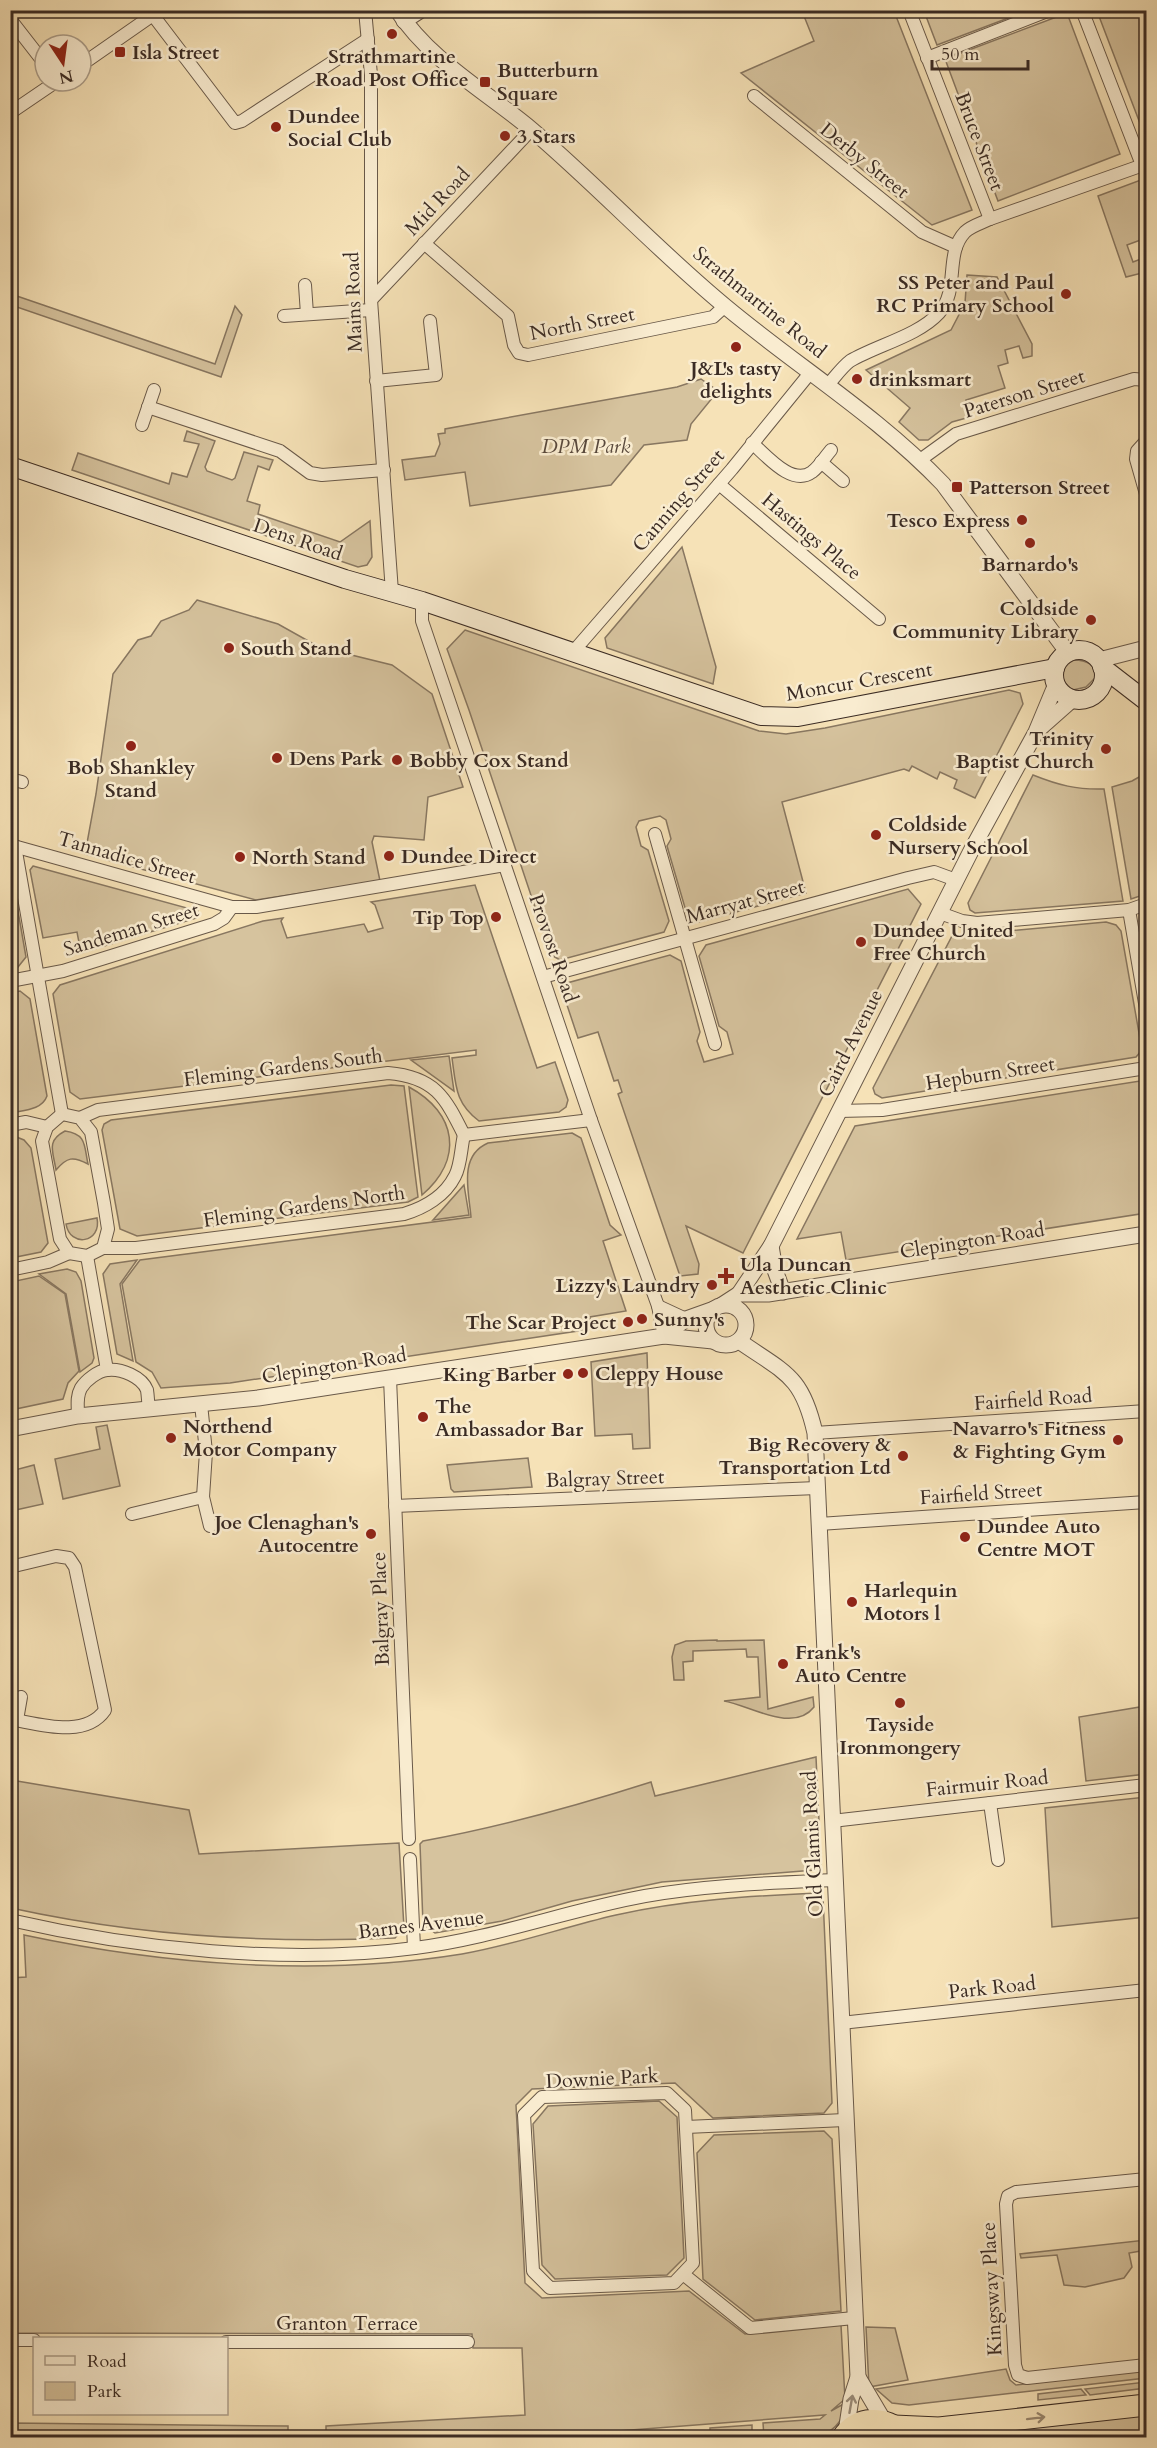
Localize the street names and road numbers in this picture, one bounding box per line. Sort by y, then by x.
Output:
street label: Bruce Street [948,88,1011,195]
street label: Derby Street [814,116,915,205]
street label: Mid Road [399,161,476,241]
street label: Strathmartine Road [687,240,832,365]
street label: Mains Road [338,251,369,353]
street label: North Street [528,300,637,347]
street label: Paterson Street [960,362,1089,425]
street label: Canning Street [626,443,731,558]
street label: Hastings Place [756,487,867,586]
street label: Dens Road [250,512,346,567]
street label: Moncur Crescent [784,655,935,708]
street label: Tannadice Street [55,825,200,890]
street label: Marryat Street [683,873,808,930]
street label: Provost Road [522,890,585,1006]
street label: Sandeman Street [60,896,203,963]
street label: Caird Avenue [812,985,889,1102]
street label: Fleming Gardens South [182,1042,384,1093]
street label: Hepburn Street [924,1050,1057,1097]
street label: Fleming Gardens North [201,1179,407,1234]
street label: Clepington Road [898,1216,1047,1265]
street label: Clepington Road [260,1341,409,1390]
street label: Fairfield Road [973,1382,1093,1417]
street label: Balgray Street [545,1463,665,1494]
street label: Fairfield Street [919,1476,1044,1511]
street label: Balgray Place [365,1551,396,1667]
street label: Fairmuir Road [924,1764,1050,1803]
street label: Old Glamis Road [795,1770,830,1918]
street label: Barnes Avenue [356,1903,486,1946]
street label: Park Road [947,1969,1037,2006]
street label: Downie Park [545,2062,659,2095]
street label: Kingsway Place [975,2221,1008,2357]
street label: Granton Terrace [276,2310,418,2337]

